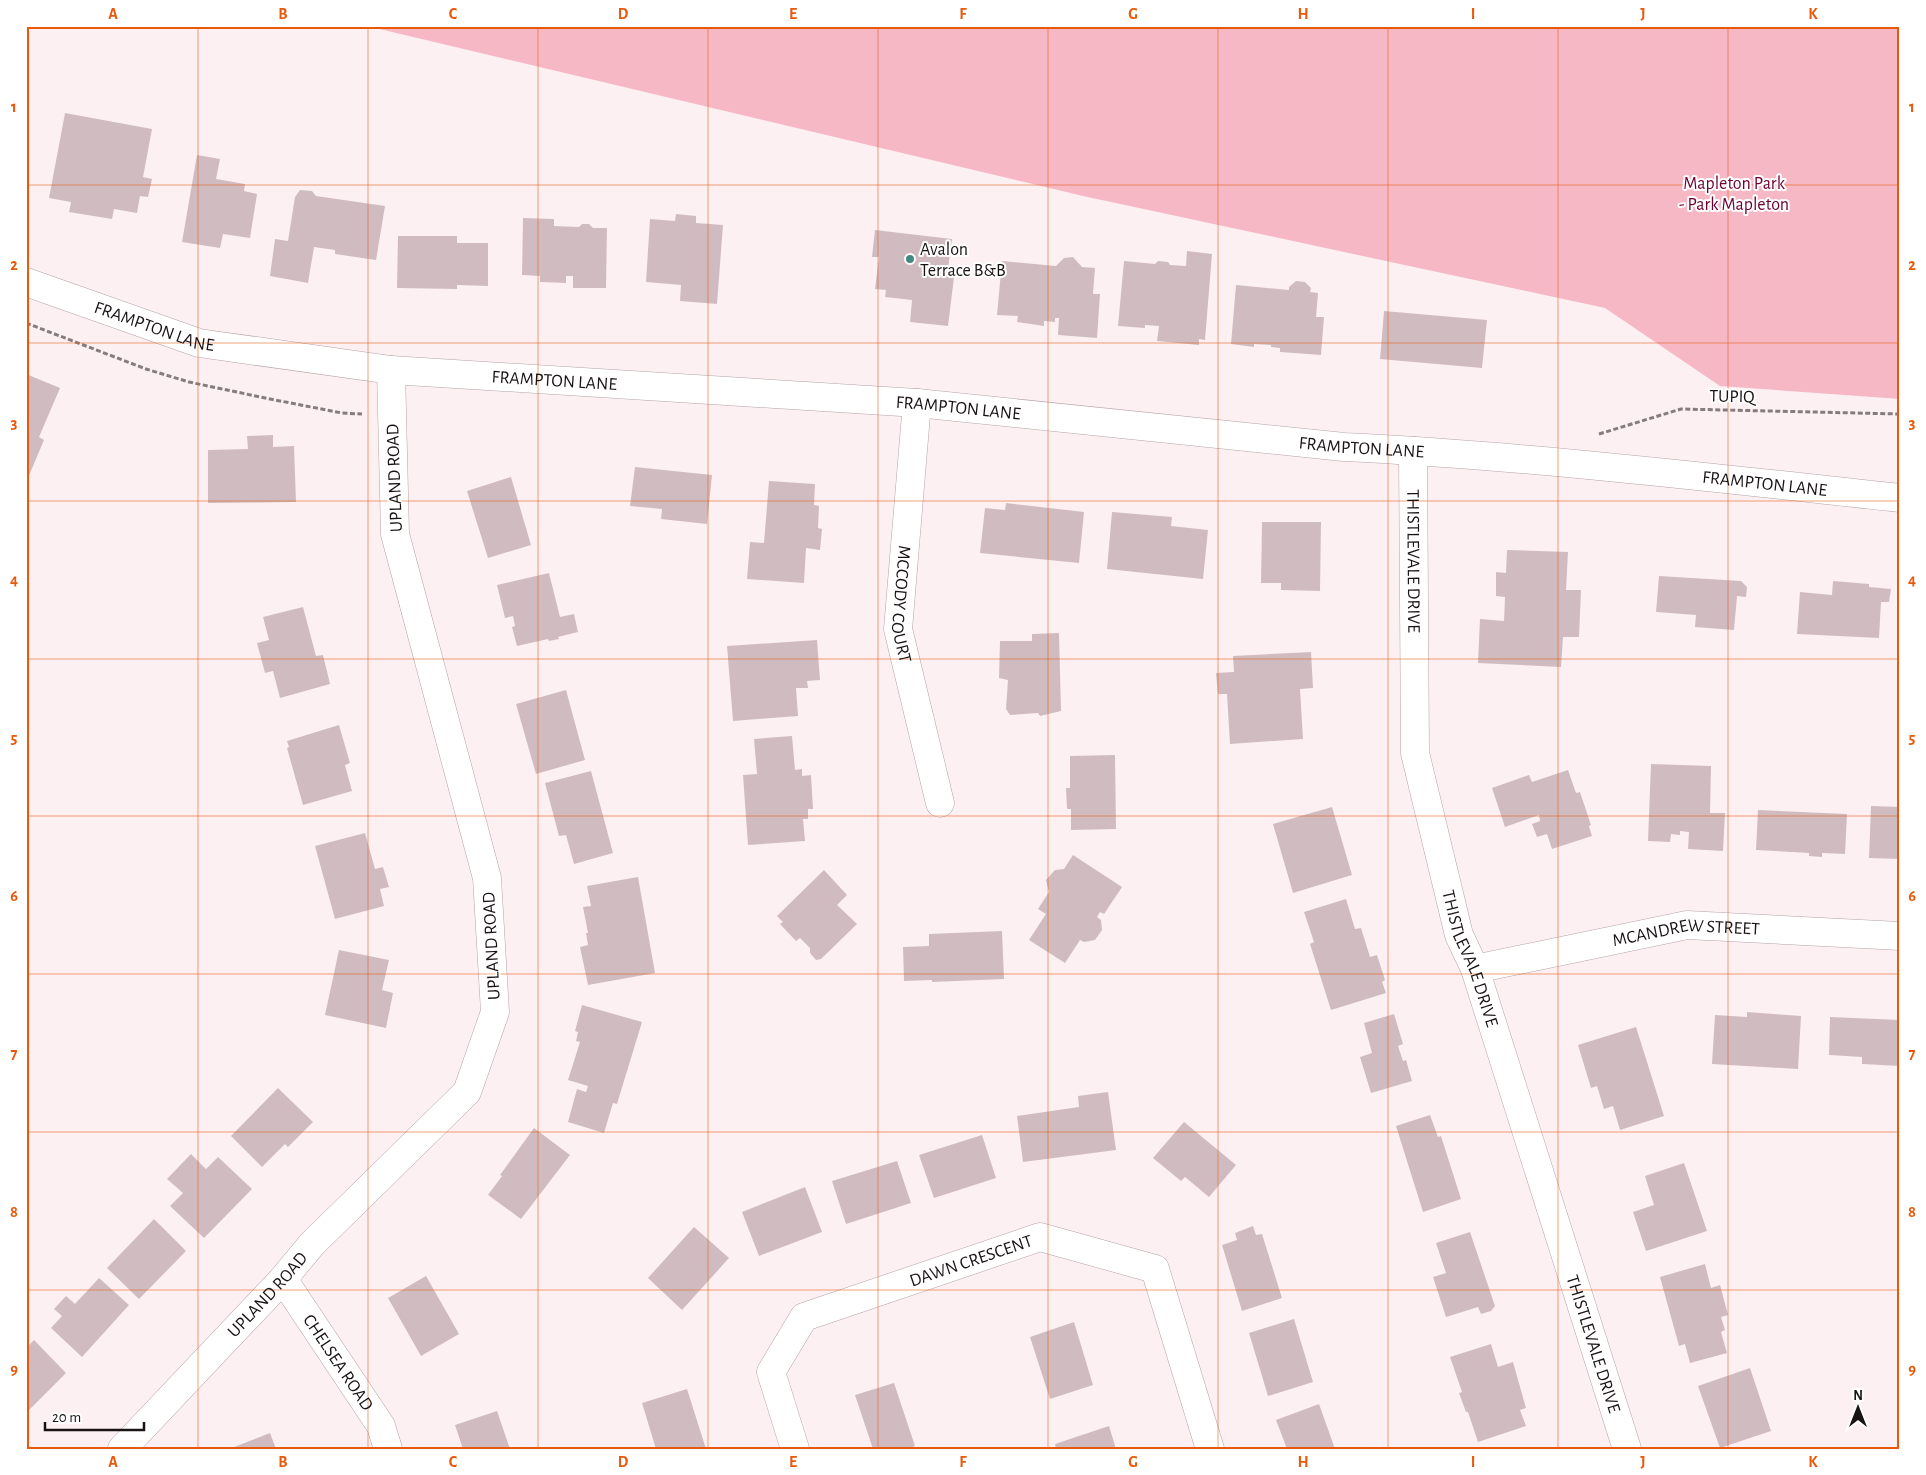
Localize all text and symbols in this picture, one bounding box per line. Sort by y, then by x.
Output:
text: A [108,6,118,22]
text: B [278,6,288,22]
text: C [449,6,458,22]
text: D [618,6,629,22]
text: E [789,6,797,22]
text: F [959,6,967,22]
text: G [1128,6,1138,22]
text: H [1297,6,1309,22]
text: I [1471,6,1475,22]
text: J [1640,6,1646,22]
text: K [1808,6,1818,22]
text: 1 [11,99,17,115]
text: 1 [1909,99,1915,115]
park label: Mapleton Park - Park Mapleton [1679,175,1789,214]
place label: Avalon Terrace B&B [920,241,1006,280]
marker: Avalon Terrace B&B [904,253,916,265]
text: 2 [10,257,18,273]
text: 2 [1908,257,1916,273]
street label: FRAMPTON LANE [92,299,216,355]
street label: FRAMPTON LANE [491,368,618,394]
street label: TUPIQ [1709,388,1757,406]
street label: FRAMPTON LANE [895,394,1022,424]
text: 3 [11,415,18,431]
text: 3 [1909,415,1916,431]
street label: UPLAND ROAD [384,423,406,532]
street label: FRAMPTON LANE [1298,434,1425,462]
street label: FRAMPTON LANE [1701,469,1828,500]
street label: THISTLEVALE DRIVE [1403,489,1422,633]
street label: MCCODY COURT [888,545,914,665]
text: 4 [10,572,18,588]
text: 4 [1908,572,1916,588]
text: 5 [11,730,18,746]
text: 5 [1909,730,1916,746]
text: 6 [10,888,18,904]
street label: THISTLEVALE DRIVE [1438,888,1501,1029]
text: 6 [1908,888,1916,904]
street label: UPLAND ROAD [480,891,504,1001]
street label: MCANDREW STREET [1611,917,1760,950]
text: 7 [11,1046,18,1062]
text: 7 [1909,1046,1916,1062]
text: 8 [10,1204,18,1220]
text: 8 [1908,1204,1916,1220]
street label: DAWN CRESCENT [908,1232,1035,1290]
street label: UPLAND ROAD [225,1249,311,1341]
street label: THISTLEVALE DRIVE [1562,1273,1623,1416]
street label: CHELSEA ROAD [299,1311,376,1414]
text: 9 [10,1361,18,1377]
text: 9 [1908,1361,1916,1377]
north arrow [1834,1382,1884,1432]
text: N [1853,1389,1863,1403]
scale bar [45,1400,144,1432]
text: 20 m [52,1410,81,1425]
text: A [108,1454,118,1470]
text: B [278,1454,288,1470]
text: C [449,1454,458,1470]
text: D [618,1454,629,1470]
text: E [789,1454,797,1470]
text: F [959,1454,967,1470]
text: G [1128,1454,1138,1470]
text: H [1297,1454,1309,1470]
text: I [1471,1454,1475,1470]
text: J [1640,1454,1646,1470]
text: K [1808,1454,1818,1470]

